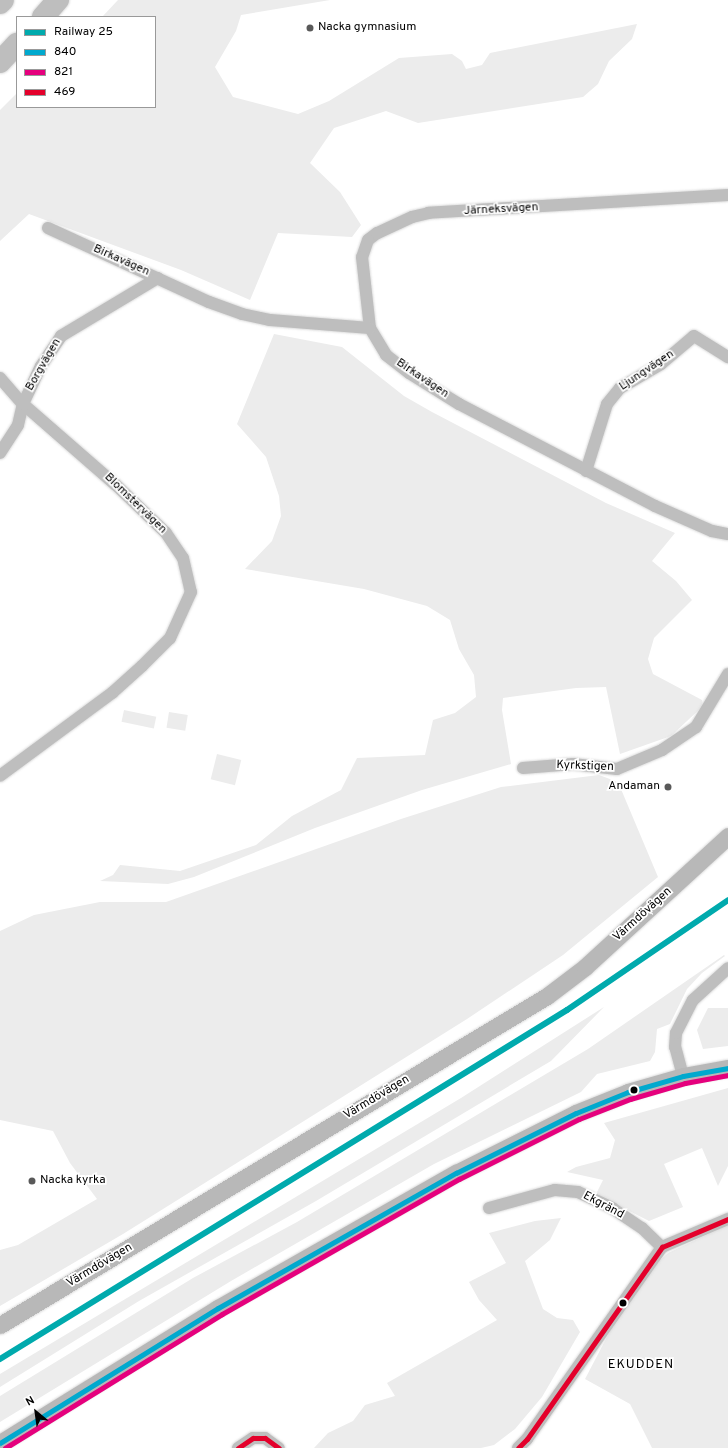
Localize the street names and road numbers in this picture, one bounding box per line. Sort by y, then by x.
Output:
street label: Järneksvägen [463,201,539,219]
street label: Birkavägen [91,242,151,280]
street label: Borgvägen [23,336,65,394]
street label: Ljungvägen [617,348,677,394]
street label: Birkavägen [393,356,451,402]
street label: Blomstervägen [101,471,169,537]
street label: Kyrkstigen [556,759,614,775]
street label: Värmdövägen [611,885,675,945]
street label: Värmdövägen [342,1073,412,1123]
street label: Ekgränd [580,1189,626,1223]
street label: Värmdövägen [65,1241,135,1291]

